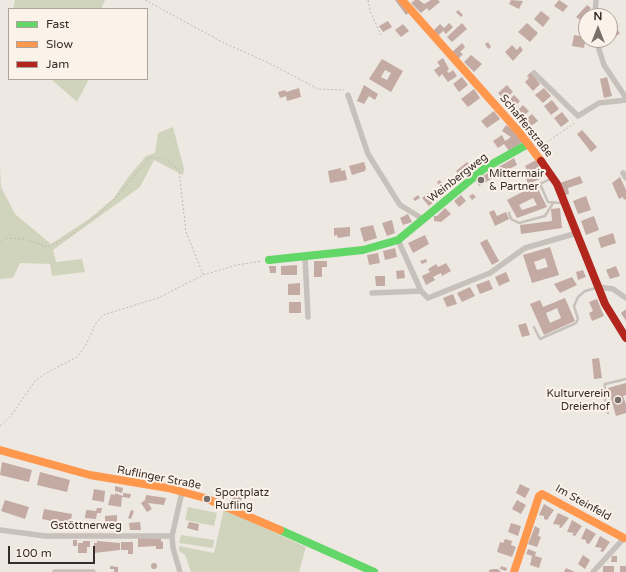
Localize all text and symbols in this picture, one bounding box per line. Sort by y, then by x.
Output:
legend [8,8,148,80]
north arrow [578,8,618,48]
text: N [594,10,602,23]
text: Fast [46,17,69,31]
text: Slow [46,37,73,51]
text: Jam [46,57,69,71]
street label: Schafferstraße [497,92,555,160]
street label: Weinbergweg [425,151,491,205]
place label: Mittermair & Partner [489,167,544,193]
marker: Mittermair & Partner [476,175,486,185]
place label: Kulturverein Dreierhof [546,387,610,413]
marker: Kulturverein Dreierhof [613,395,623,405]
street label: Ruflinger Straße [116,463,202,493]
street label: Im Steinfeld [553,482,613,524]
place label: Sportplatz Rufling [215,486,269,512]
marker: Sportplatz Rufling [202,494,212,504]
street label: Gstöttnerweg [50,519,122,533]
scale bar [10,538,97,564]
text: 100 m [15,546,52,560]

